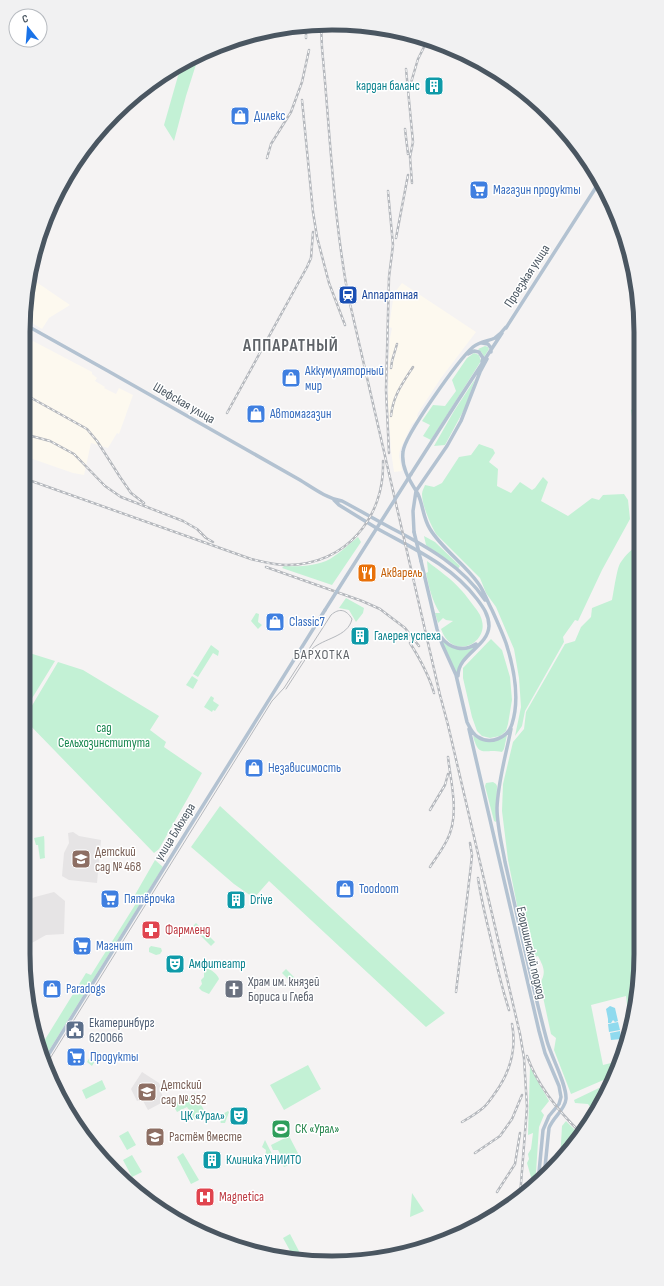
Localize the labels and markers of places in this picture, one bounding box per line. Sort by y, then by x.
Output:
building icon: кардан баланс [423,75,445,97]
place label: кардан баланс [356,78,420,94]
shop icon: Дилекс [229,105,251,127]
place label: Дилекс [254,108,285,124]
supermarket icon: Магазин продукты [468,179,490,201]
place label: Магазин продукты [493,182,581,198]
station icon: Аппаратная [337,284,359,306]
place label: Аппаратная [361,287,418,303]
place label: Аккумуляторный мир [304,363,384,394]
shop icon: Аккумуляторный мир [280,367,302,389]
shop icon: Автомагазин [245,403,267,425]
place label: Автомагазин [269,406,331,422]
restaurant icon: Акварель [356,562,378,584]
place label: Акварель [380,565,422,581]
shop icon: Classic7 [264,611,286,633]
place label: Classic7 [289,614,326,630]
building icon: Галерея успеха [349,625,371,647]
place label: Галерея успеха [374,628,441,644]
shop icon: Независимость [243,757,265,779]
place label: Независимость [268,760,341,776]
place label: Детский сад № 468 [95,844,141,875]
school or university icon: Детский сад № 468 [70,848,92,870]
shop icon: Toodoom [334,878,356,900]
place label: Toodoom [359,881,399,897]
supermarket icon: Пятёрочка [99,888,121,910]
building icon: Drive [225,889,247,911]
place label: Пятёрочка [124,891,175,907]
place label: Drive [250,892,273,908]
pharmacy icon: Фармленд [140,919,162,941]
place label: Фармленд [165,922,211,938]
supermarket icon: Магнит [71,935,93,957]
place label: Магнит [96,938,133,954]
theatre icon: Амфитеатр [164,953,186,975]
place label: Амфитеатр [188,956,246,972]
place label: Храм им. князей Бориса и Глеба [247,974,319,1005]
shop icon: Paradogs [41,978,63,1000]
church icon: Храм им. князей Бориса и Глеба [223,978,245,1000]
place label: Paradogs [66,981,106,997]
place label: Екатеринбург 620066 [89,1015,155,1046]
public building icon: Екатеринбург 620066 [64,1019,86,1041]
supermarket icon: Продукты [65,1046,87,1068]
place label: Продукты [90,1049,138,1065]
place label: Детский сад № 352 [161,1077,206,1108]
school or university icon: Детский сад № 352 [136,1081,158,1103]
theatre icon: ЦК «Урал» [228,1105,250,1127]
place label: ЦК «Урал» [180,1108,225,1124]
sports icon: СК «Урал» [270,1118,292,1140]
place label: СК «Урал» [295,1121,339,1137]
school or university icon: Растём вместе [144,1126,166,1148]
place label: Растём вместе [169,1129,242,1145]
building icon: Клиника УНИИТО [201,1149,223,1171]
place label: Клиника УНИИТО [226,1152,301,1168]
hospital icon: Magnetica [194,1186,216,1208]
place label: Magnetica [219,1189,264,1205]

